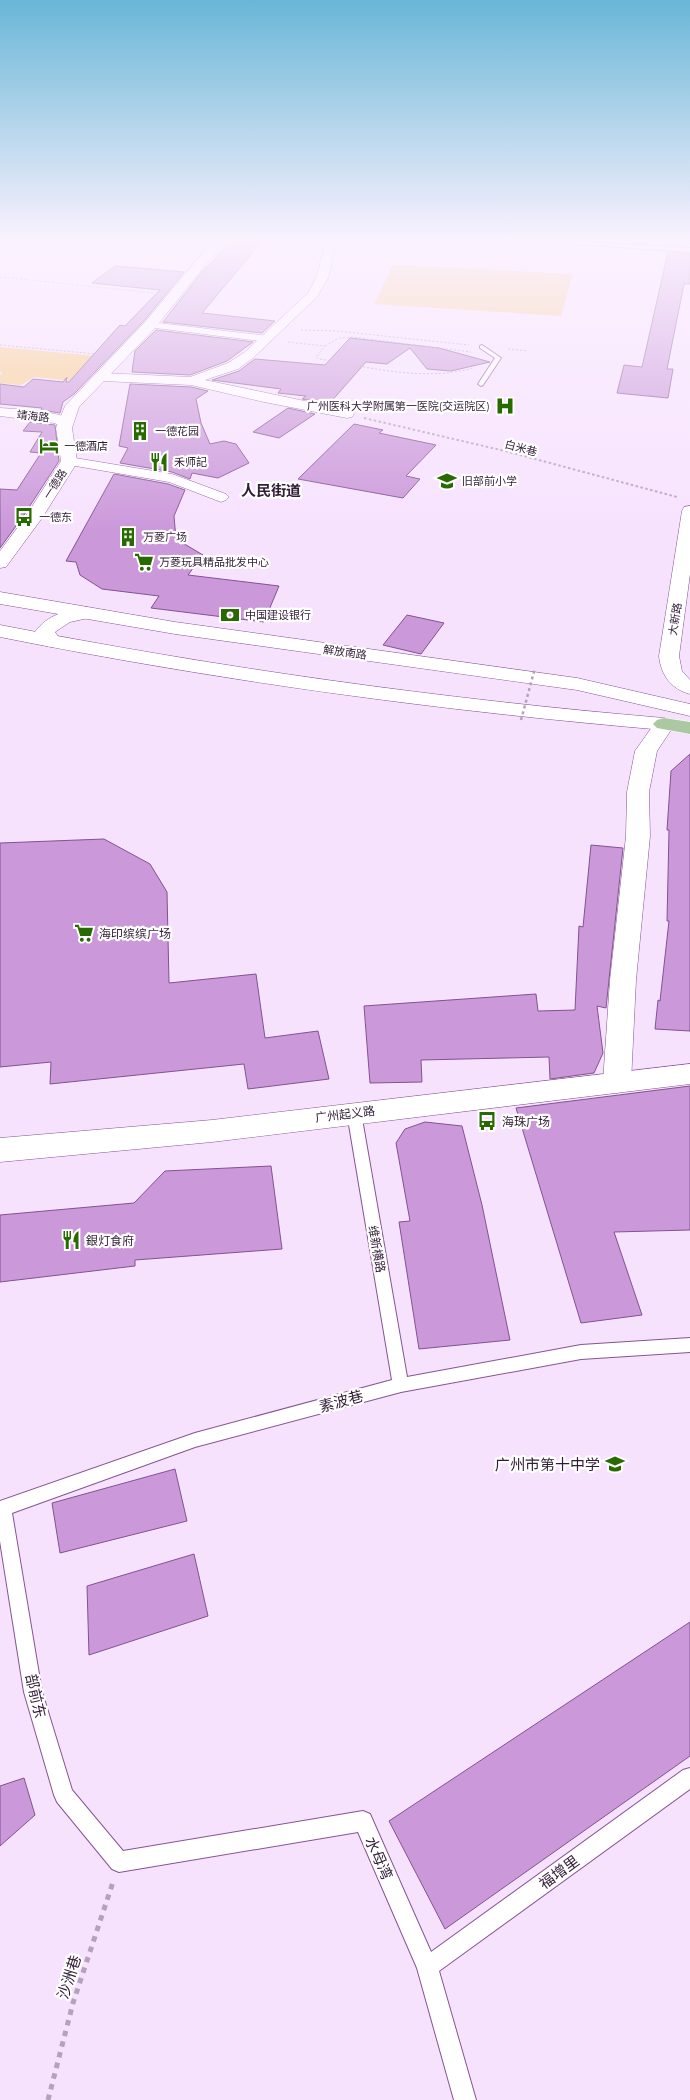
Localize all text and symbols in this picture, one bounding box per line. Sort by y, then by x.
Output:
hospital icon: 广州医科大学附属第一医院(交运院区) [494,395,516,417]
place label: 广州医科大学附属第一医院(交运院区) [307,399,490,413]
street label: 靖海路 [16,407,50,425]
building icon: 一德花园 [129,420,151,442]
place label: 一德花园 [155,424,199,438]
hotel icon: 一德酒店 [38,435,60,457]
street label: 白米巷 [503,437,539,459]
place label: 一德酒店 [64,439,108,453]
restaurant icon: 禾师記 [148,451,170,473]
place label: 禾师記 [174,455,207,469]
street label: 一德路 [40,466,70,502]
school or university icon: 旧部前小学 [436,470,458,492]
place label: 旧部前小学 [462,474,517,488]
district label: 人民街道 [241,481,301,500]
bus stop icon: 一德东 [13,506,35,528]
place label: 一德东 [39,510,72,524]
building icon: 万菱广场 [117,526,139,548]
place label: 万菱广场 [143,530,187,544]
supermarket icon: 万菱玩具精品批发中心 [133,551,155,573]
place label: 万菱玩具精品批发中心 [159,555,269,569]
street label: 大新路 [666,602,684,636]
bank icon: 中国建设银行 [219,604,241,626]
place label: 中国建设银行 [245,608,311,622]
street label: 解放南路 [322,642,368,662]
supermarket icon: 海印缤缤广场 [73,922,95,944]
place label: 海印缤缤广场 [99,926,171,941]
street label: 广州起义路 [314,1103,376,1125]
bus stop icon: 海珠广场 [476,1110,498,1132]
place label: 海珠广场 [502,1114,550,1129]
street label: 维新横路 [365,1224,389,1274]
restaurant icon: 銀灯食府 [60,1229,82,1251]
place label: 銀灯食府 [86,1233,134,1248]
street label: 素波巷 [317,1386,365,1416]
school or university icon: 广州市第十中学 [604,1453,626,1475]
place label: 广州市第十中学 [495,1455,600,1474]
street label: 部前东 [22,1672,50,1720]
street label: 水母湾 [361,1834,397,1882]
street label: 福增里 [535,1851,583,1893]
street label: 沙洲巷 [53,1953,85,2001]

